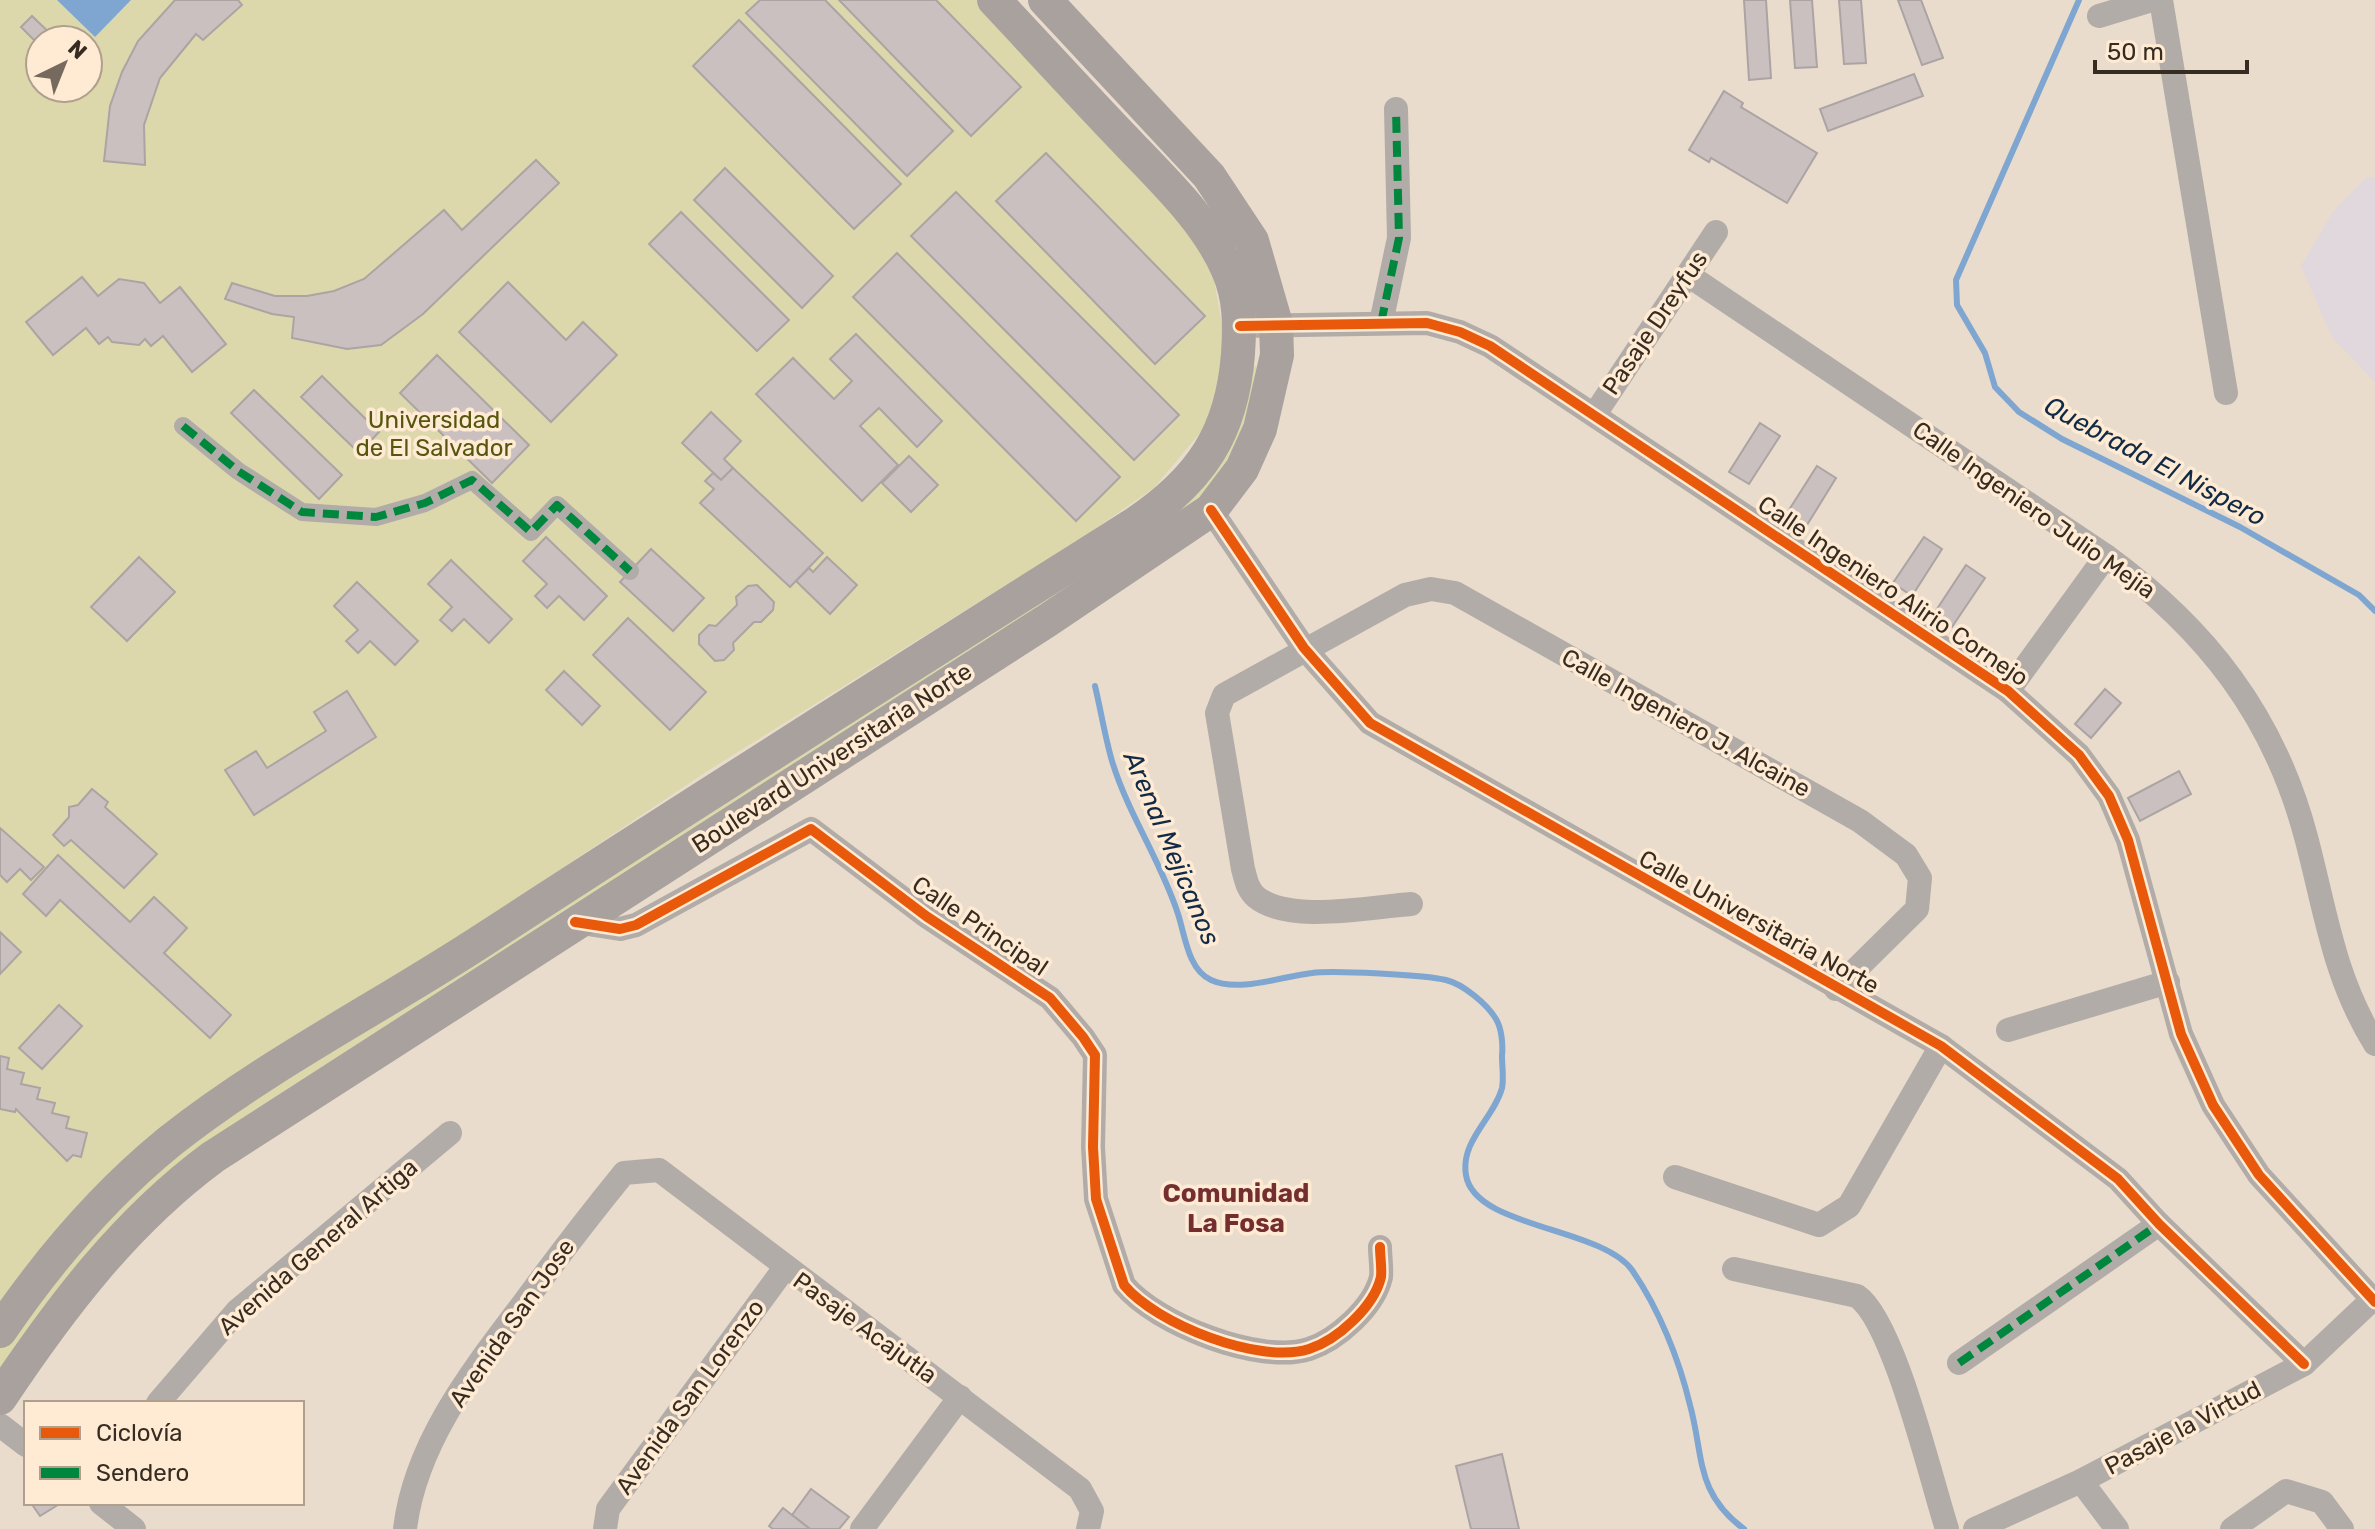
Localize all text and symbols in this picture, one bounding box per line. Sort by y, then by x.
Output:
north arrow [24,24,104,104]
scale bar [2095,24,2247,74]
text: N [62,34,92,65]
text: 50 m [2107,38,2164,66]
street label: Pasaje Dreyfus [1597,246,1713,400]
water label: Quebrada El Nispero [2039,390,2271,533]
park label: Universidad de El Salvador [355,406,513,462]
street label: Calle Ingeniero Julio Mejía [1907,415,2161,605]
street label: Calle Ingeniero Alirio Cornejo [1753,490,2033,692]
street label: Calle Ingeniero J. Alcaine [1557,643,1815,803]
street label: Boulevard Universitaria Norte [687,657,977,859]
water label: Arenal Mejicanos [1116,745,1226,950]
street label: Calle Universitaria Norte [1634,844,1884,1000]
street label: Calle Principal [907,870,1053,982]
street label: Avenida General Artiga [213,1153,423,1341]
district label: Comunidad La Fosa [1163,1178,1309,1239]
street label: Avenida San Jose [444,1234,580,1412]
street label: Pasaje Acajutla [788,1267,942,1389]
street label: Avenida San Lorenzo [610,1294,770,1500]
street label: Pasaje la Virtud [2100,1375,2266,1481]
legend [24,1401,304,1505]
text: Ciclovía [96,1419,183,1447]
text: Sendero [96,1459,189,1487]

